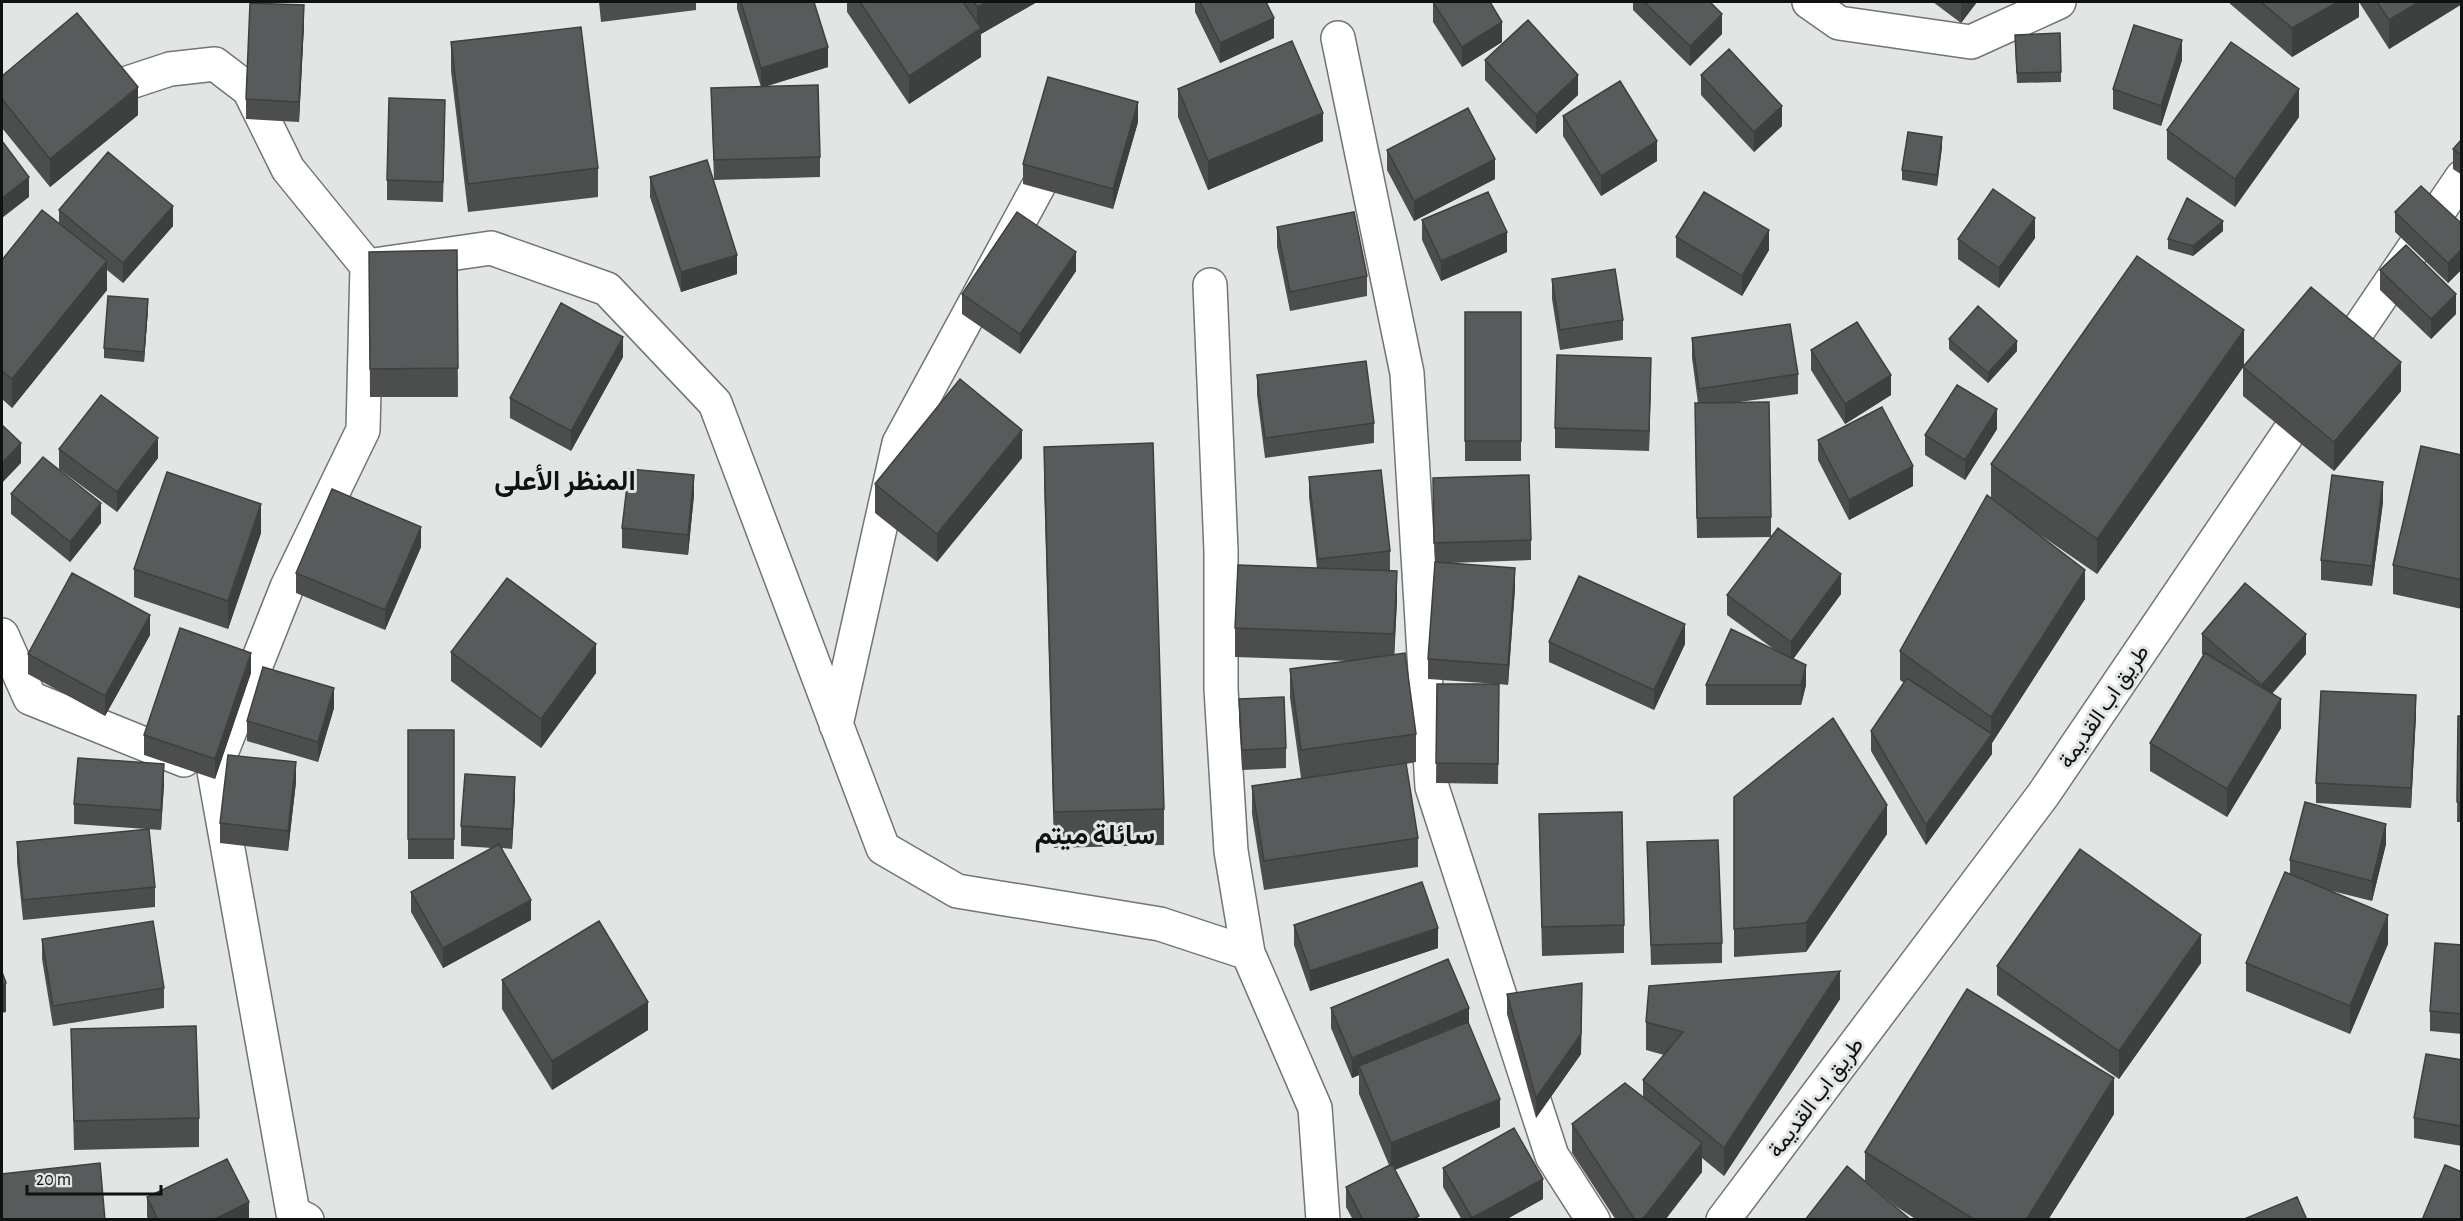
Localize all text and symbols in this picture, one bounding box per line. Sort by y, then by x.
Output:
district label: المنظر الأعلى [494,464,636,498]
street label: طريق اب القديمة [2055,641,2155,773]
district label: سائلة ميتم [1035,822,1155,853]
street label: طريق اب القديمة [1764,1034,1869,1163]
scale bar [27,1158,160,1196]
text: 20 m [36,1171,71,1189]

